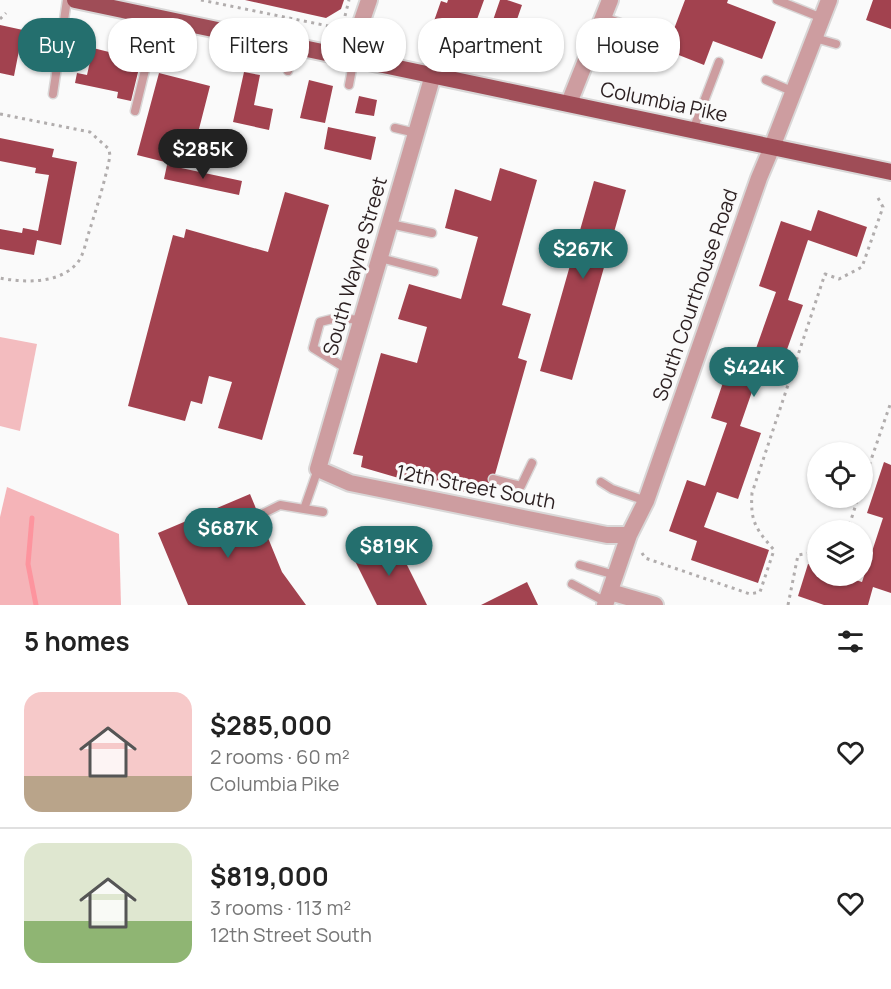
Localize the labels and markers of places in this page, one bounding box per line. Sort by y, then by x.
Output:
pin: $285K [161,129,245,180]
pin: $267K [541,229,625,280]
pin: $424K [712,347,796,398]
pin: $687K [186,508,270,559]
pin: $819K [347,526,431,577]

